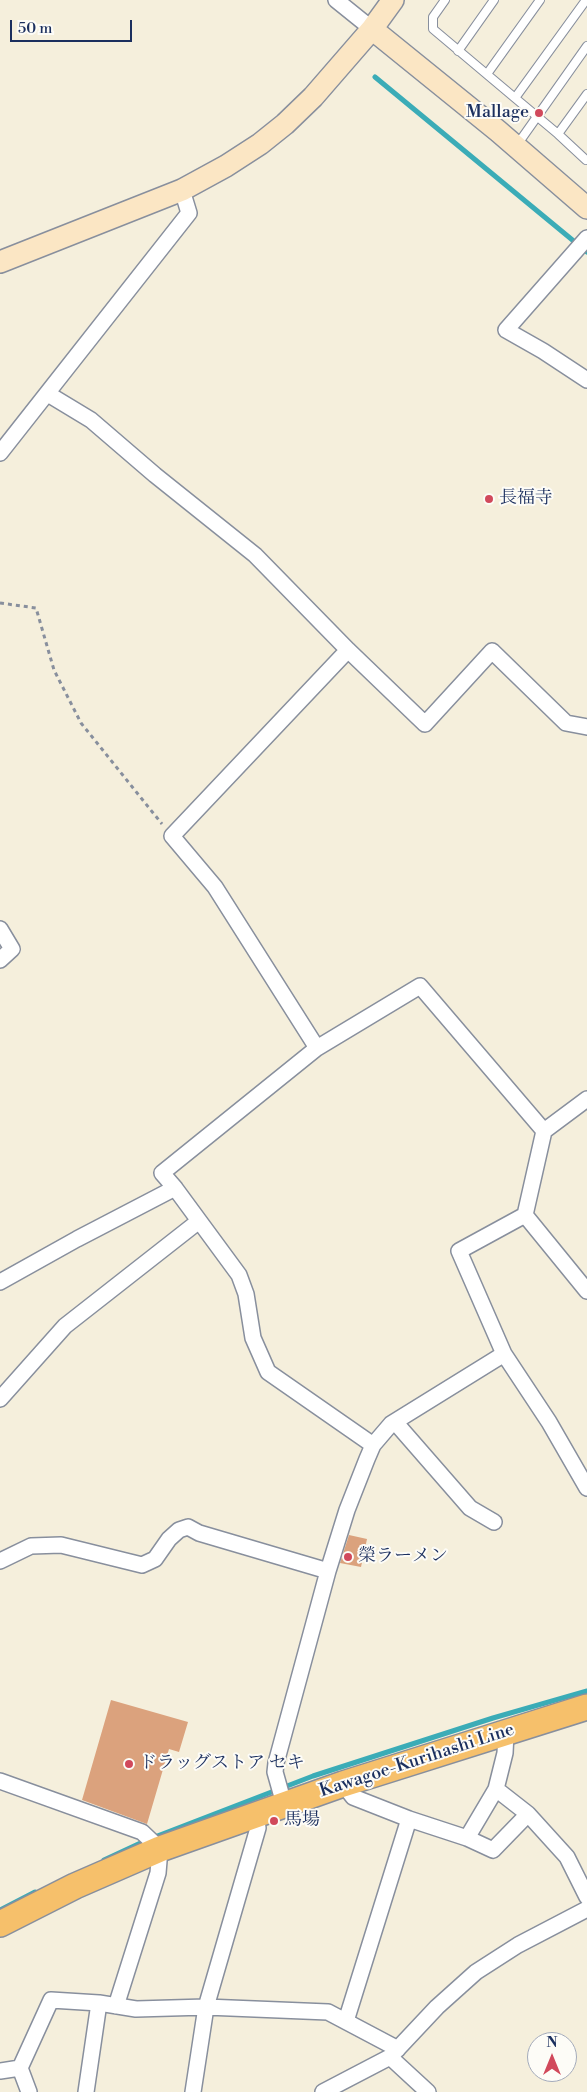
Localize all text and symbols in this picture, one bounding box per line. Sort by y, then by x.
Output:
scale bar [12,10,135,42]
text: 50 m [18,19,52,38]
place label: Mallage [466,102,529,124]
marker: Mallage [533,107,545,119]
place label: 長福寺 [499,488,553,510]
marker: 長福寺 [483,493,495,505]
place label: 榮ラーメン [358,1546,448,1568]
marker: 榮ラーメン [342,1551,354,1563]
street label: Kawagoe-Kurihashi Line [317,1719,517,1803]
place label: ドラッグストア セキ [139,1753,305,1775]
marker: ドラッグストア セキ [123,1758,135,1770]
place label: 馬場 [284,1810,320,1832]
marker: 馬場 [268,1815,280,1827]
north arrow [527,2032,577,2082]
text: N [546,2034,558,2052]

